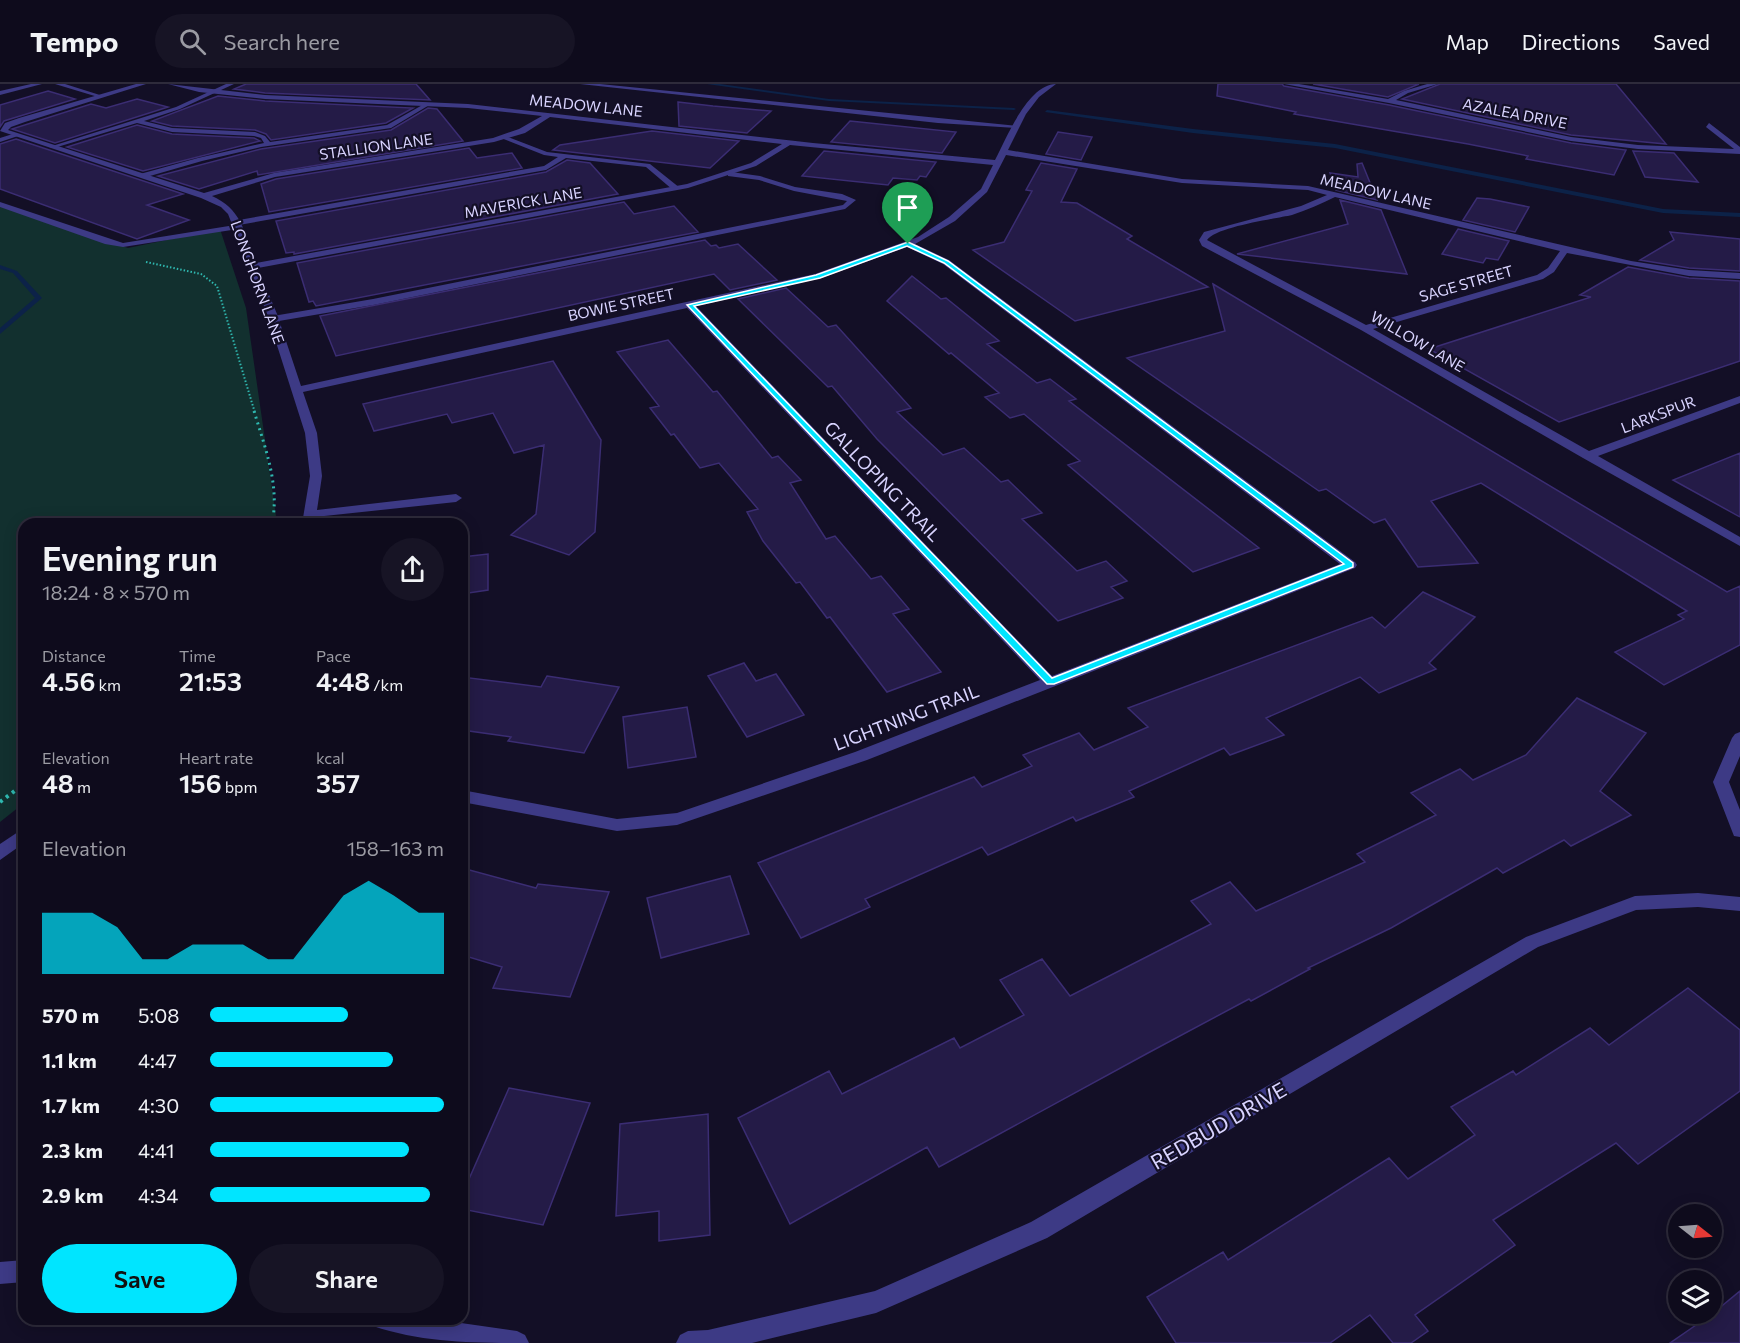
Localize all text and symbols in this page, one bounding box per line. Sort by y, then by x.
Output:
search box [155,14,575,68]
text: Tempo [30,24,119,58]
icon: search [176,25,209,58]
text: Search here [224,28,340,55]
text: Map [1446,29,1489,54]
text: Directions [1522,29,1620,54]
text: Saved [1653,29,1710,54]
street label: MEADOW LANE [528,90,644,120]
street label: AZALEA DRIVE [1461,94,1569,132]
street label: STALLION LANE [318,129,434,163]
street label: MEADOW LANE [1318,169,1434,213]
pin [882,182,933,244]
street label: MAVERICK LANE [463,183,583,221]
icon: arrive [891,191,924,224]
street label: LONGHORN LANE [227,218,289,346]
street label: SAGE STREET [1417,261,1516,305]
street label: BOWIE STREET [566,284,676,324]
street label: WILLOW LANE [1368,307,1468,375]
street label: LARKSPUR [1618,392,1698,436]
street label: GALLOPING TRAIL [820,416,946,546]
text: Evening run [42,537,218,578]
button: share [381,538,444,601]
text: 18:24 · 8 × 570 m [42,580,190,604]
text: Distance [42,646,106,665]
text: Time [179,646,216,665]
text: Pace [316,646,351,665]
text: 4.56 [42,665,95,696]
text: 21:53 [179,665,242,696]
text: 4:48 [316,665,370,696]
text: km [95,675,121,694]
text: /km [370,675,403,694]
street label: LIGHTNING TRAIL [830,679,982,755]
text: Elevation [42,748,110,767]
text: Heart rate [179,748,253,767]
text: kcal [316,748,345,767]
text: 48 [42,767,74,798]
text: 156 [179,767,222,798]
text: 357 [316,767,360,798]
text: m [74,777,91,796]
text: bpm [222,777,258,796]
text: Elevation [42,836,127,860]
text: 158–163 m [347,836,444,860]
text: 570 m [42,1003,99,1027]
text: 5:08 [138,1003,179,1027]
text: 1.1 km [42,1048,97,1072]
text: 4:47 [138,1048,177,1072]
street label: REDBUD DRIVE [1146,1076,1290,1174]
text: 1.7 km [42,1093,100,1117]
text: 4:30 [138,1093,179,1117]
text: 2.3 km [42,1138,103,1162]
text: 4:41 [138,1138,175,1162]
text: 2.9 km [42,1183,103,1207]
text: 4:34 [138,1183,178,1207]
north arrow [1668,1204,1722,1258]
map controls [1668,1204,1722,1324]
button: Save [42,1244,237,1313]
button: Share [249,1244,444,1313]
button: layers [1668,1270,1722,1324]

